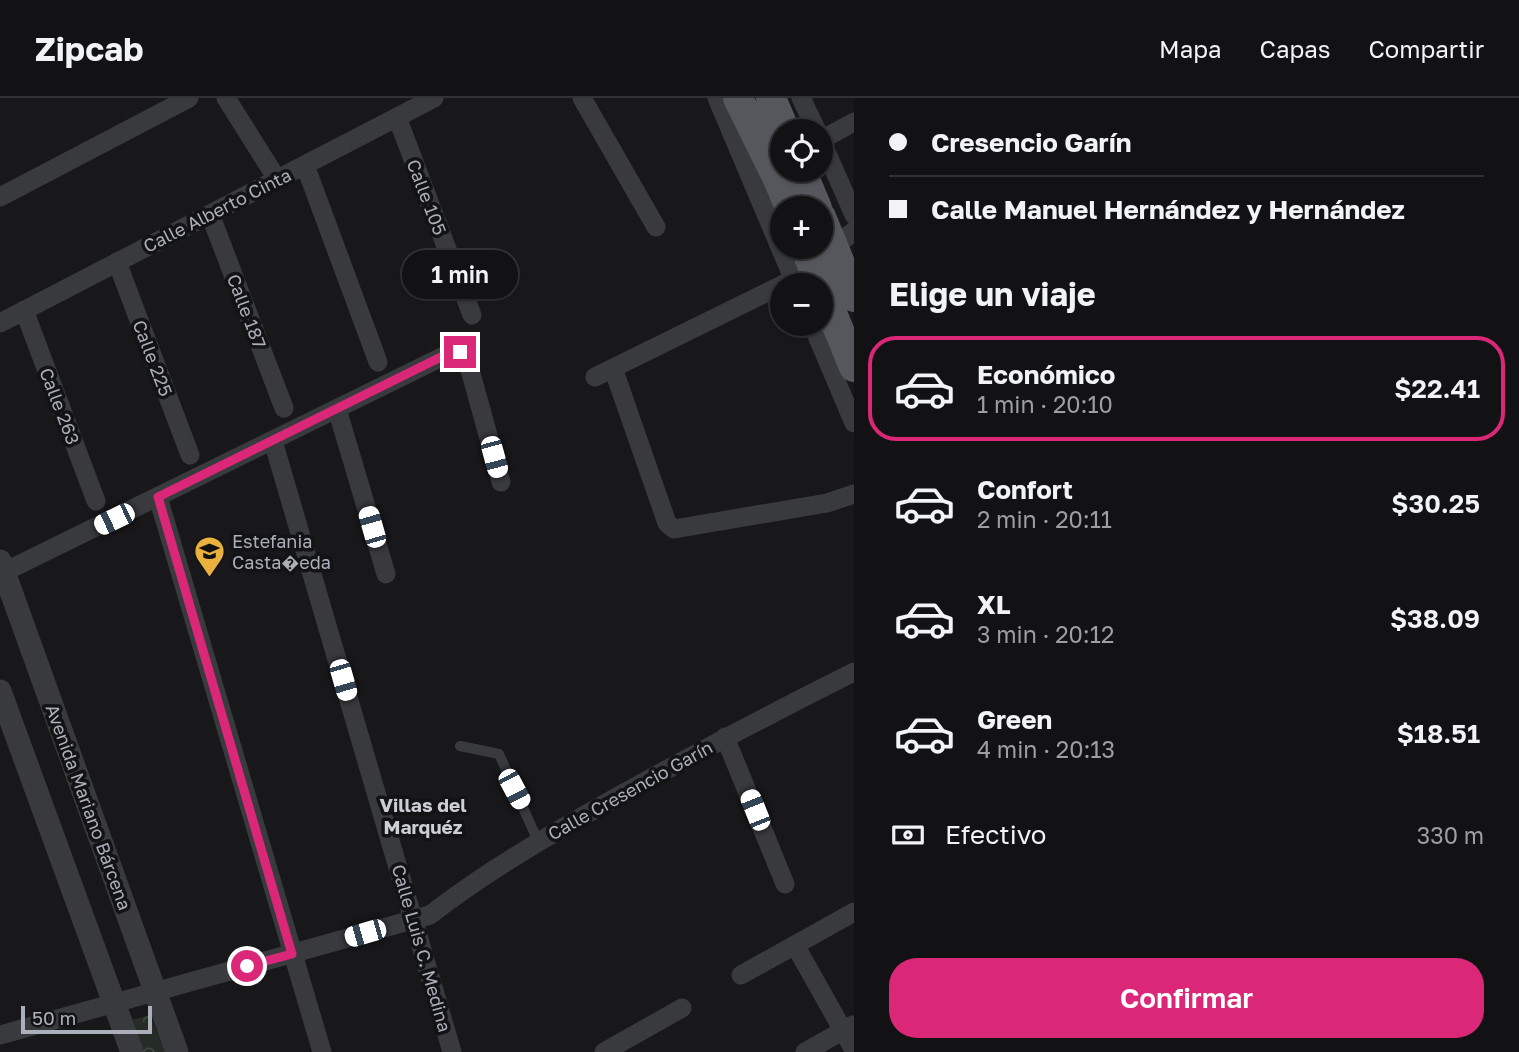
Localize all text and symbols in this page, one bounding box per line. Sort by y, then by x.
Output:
text: Zipcab [35,29,144,68]
text: Mapa [1159,34,1222,63]
text: Capas [1260,34,1330,63]
text: Compartir [1368,34,1484,63]
map controls [770,119,833,336]
button: locate [770,119,833,182]
text: Cresencio Garín [931,127,1132,158]
street label: Calle 105 [403,156,451,238]
street label: Calle Alberto Cinta [139,163,295,257]
text: Calle Manuel Hernández y Hernández [931,194,1405,225]
button: + [770,196,833,259]
callout: 1 min [402,250,518,300]
text: 1 min [431,260,489,288]
street label: Calle 187 [223,271,271,351]
button: − [770,273,833,336]
text: Elige un viaje [889,275,1096,313]
street label: Calle 225 [128,317,178,399]
route end [444,336,476,368]
icon: car [893,357,956,420]
text: Económico [977,359,1115,390]
street label: Calle 263 [35,364,85,448]
text: $22.41 [1394,373,1480,404]
text: 1 min · 20:10 [977,390,1113,418]
car [479,434,510,480]
icon: car [893,472,956,535]
text: Confort [977,474,1073,505]
text: $30.25 [1391,488,1480,519]
car [91,500,138,538]
car [357,504,388,550]
text: 2 min · 20:11 [977,505,1112,533]
place label: Estefania Casta�eda [232,530,331,573]
school or university icon: Estefania Casta�eda [192,534,226,578]
icon: car [893,587,956,650]
text: XL [977,589,1011,620]
text: $38.09 [1390,603,1480,634]
text: 3 min · 20:12 [977,620,1114,648]
car [328,657,359,703]
street label: Avenida Mariano Bárcena [41,701,137,913]
icon: car [893,702,956,765]
text: Green [977,704,1052,735]
text: $18.51 [1397,718,1480,749]
text: 4 min · 20:13 [977,735,1115,763]
street label: Calle Cresencio Garín [544,736,716,844]
car [495,766,534,812]
car [738,787,773,833]
district label: Villas del Marquéz [379,793,467,838]
icon: cash [889,816,927,854]
text: Efectivo [945,819,1046,850]
text: 330 m [1417,821,1484,849]
street label: Calle Luis C. Medina [388,862,456,1034]
car [342,917,389,949]
route start [231,950,263,982]
button: Confirmar [889,958,1484,1038]
scale bar [21,1003,152,1035]
text: 50 m [32,1006,76,1029]

